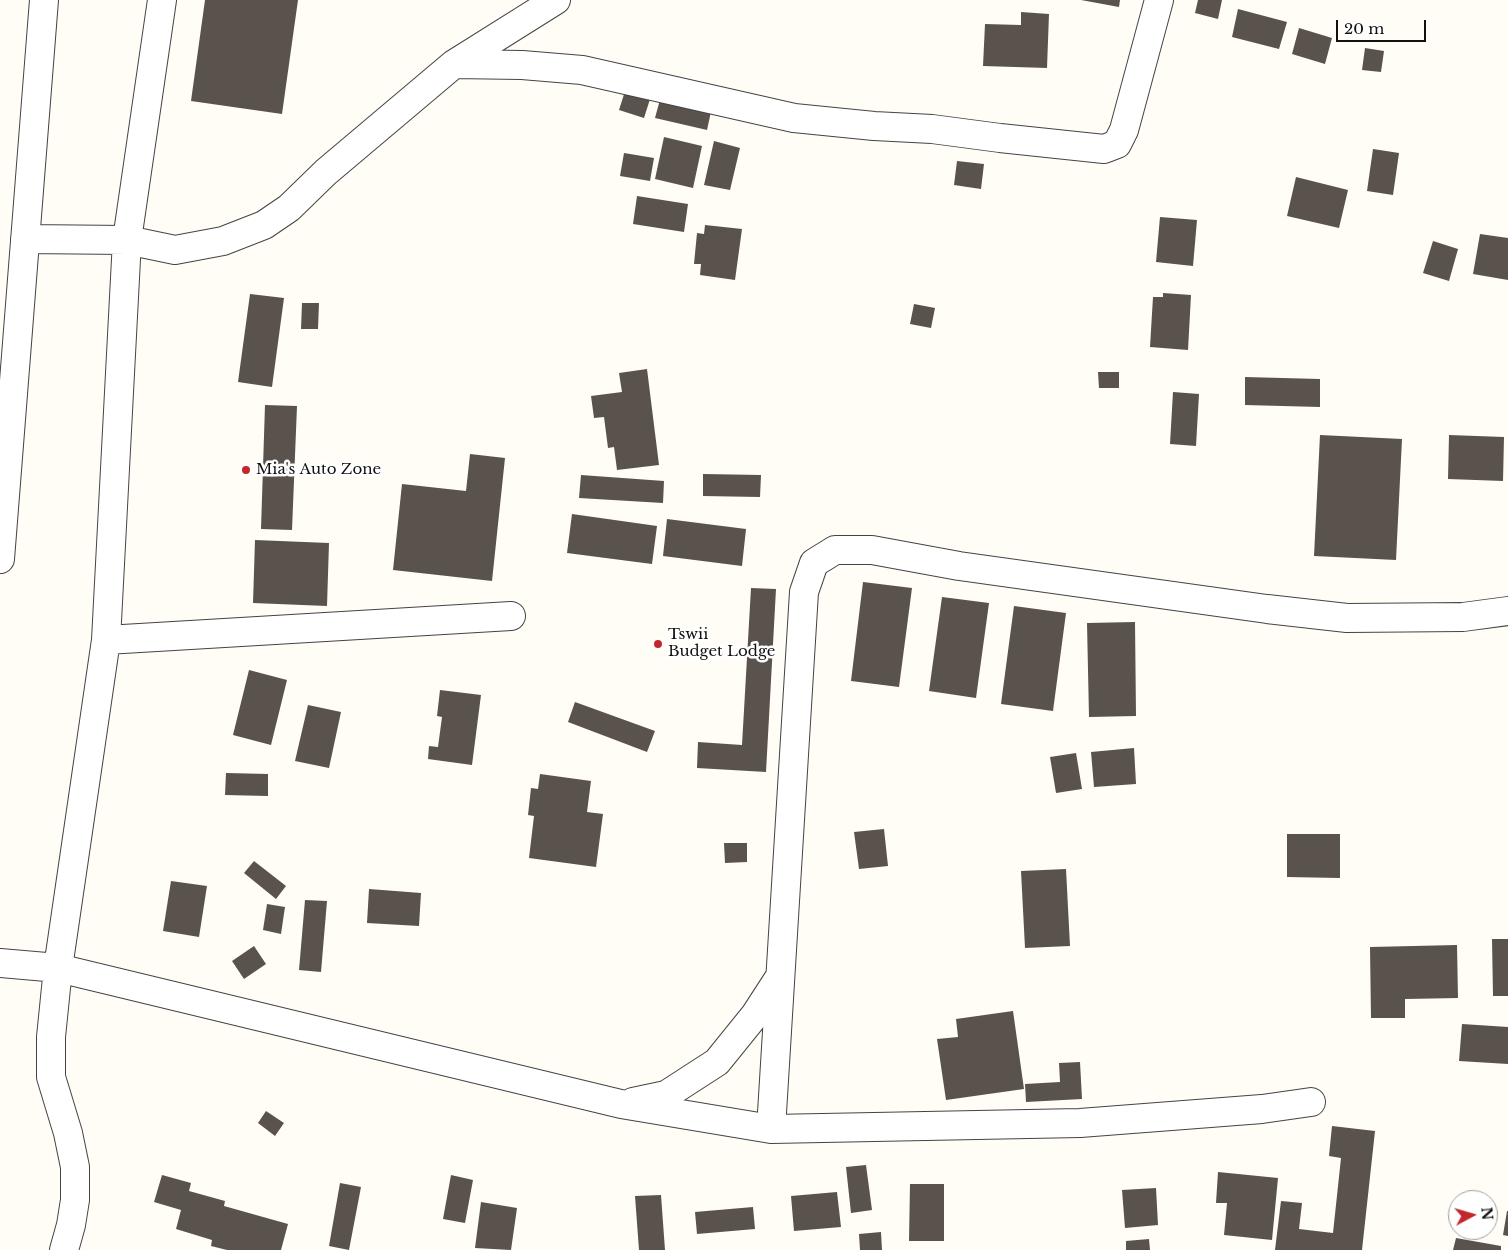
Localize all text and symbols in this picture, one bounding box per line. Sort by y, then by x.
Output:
scale bar [1338,10,1428,42]
text: 20 m [1344,19,1384,38]
place label: Mia's Auto Zone [256,461,381,479]
marker: Mia's Auto Zone [240,464,252,476]
place label: Tswii Budget Lodge [668,626,775,661]
marker: Tswii Budget Lodge [652,638,664,650]
north arrow [1448,1190,1498,1240]
text: N [1477,1206,1497,1221]

